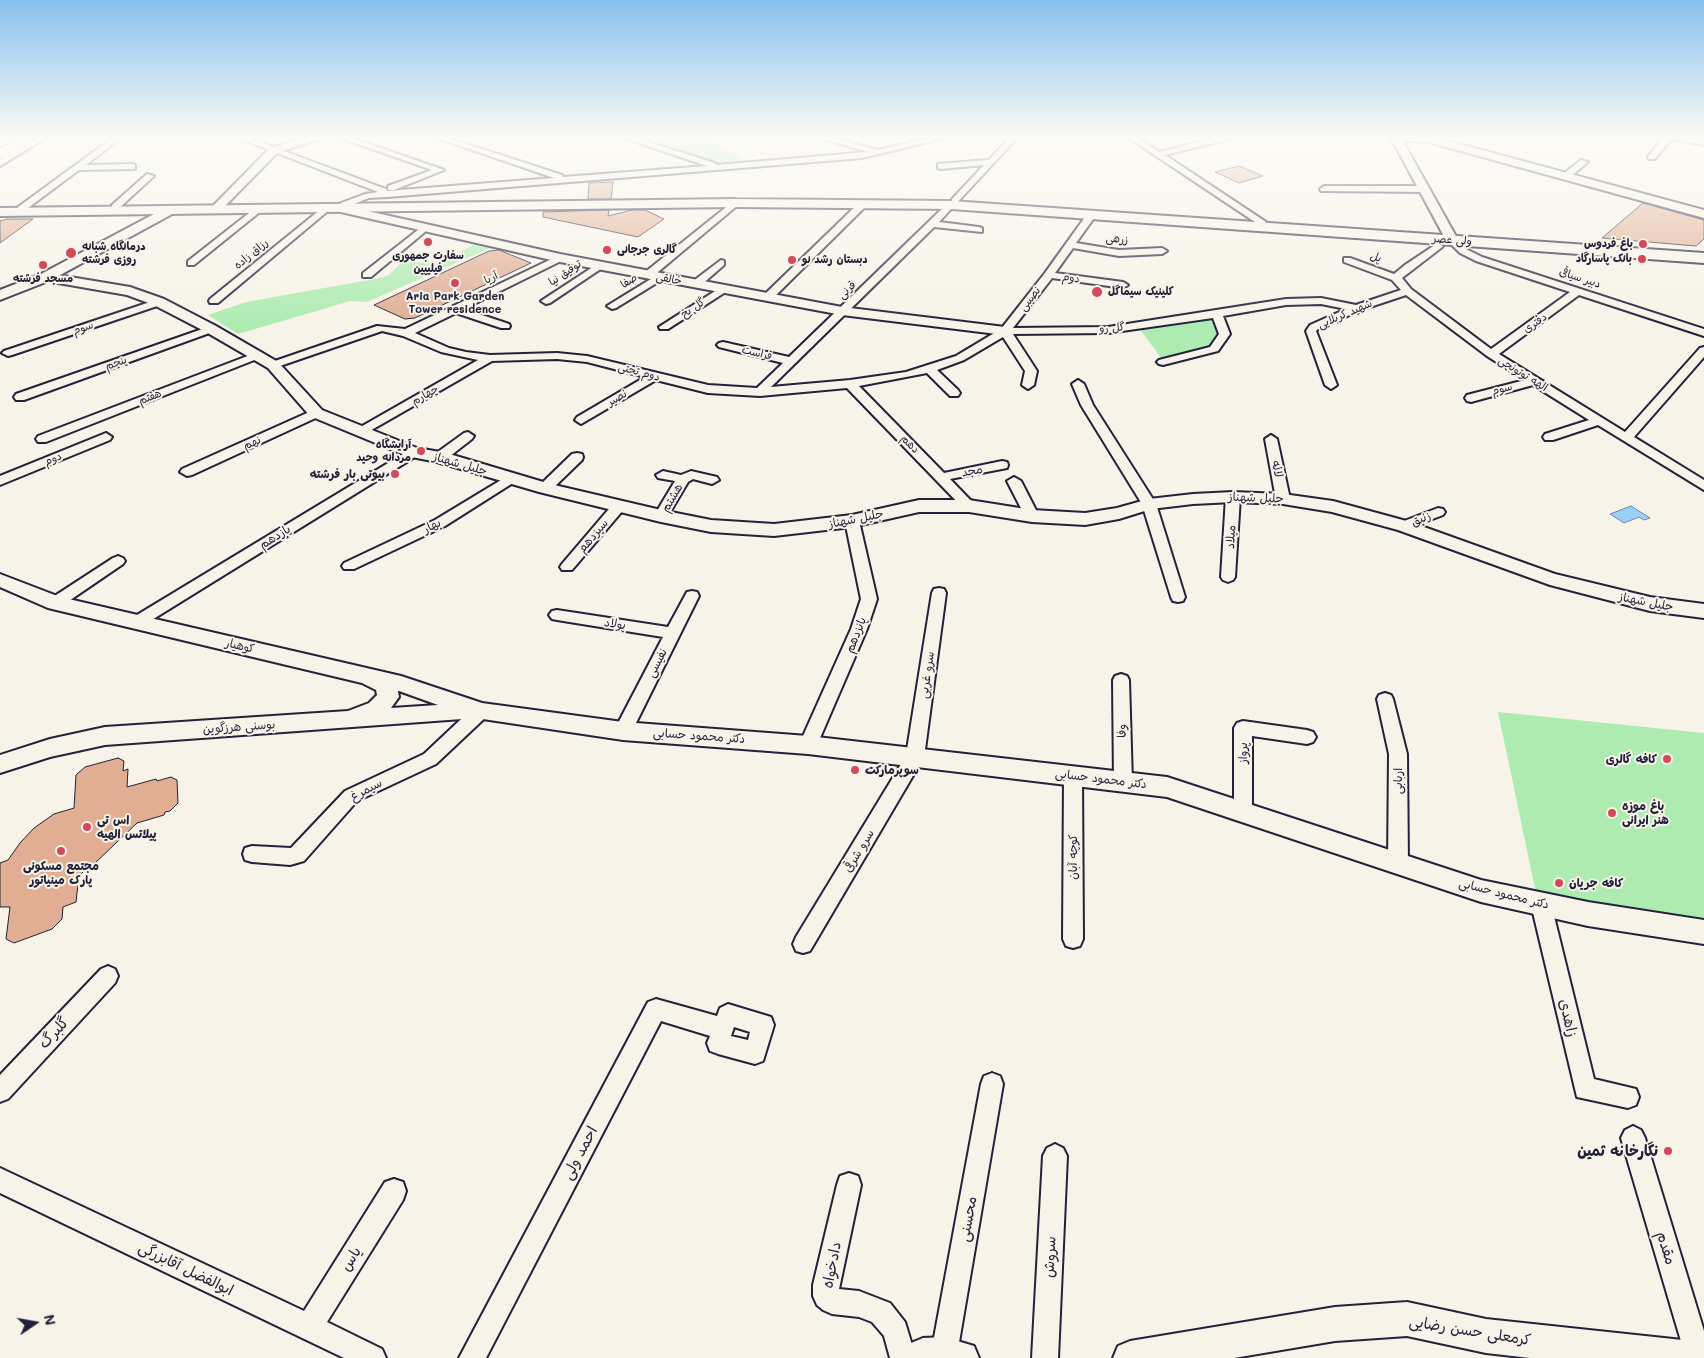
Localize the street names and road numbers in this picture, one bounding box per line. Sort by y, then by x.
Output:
street label: زرهی [1105,231,1129,247]
street label: ولی عصر [1432,232,1472,248]
street label: رزاق زاده [231,236,271,272]
street label: پل [1368,249,1384,265]
street label: توفیق نیا [546,257,584,289]
street label: دبیر سیاقی [1557,265,1603,291]
street label: آریا [482,269,500,287]
street label: خالقی [655,270,683,288]
street label: دوم [1061,270,1081,286]
street label: صفا [618,271,640,291]
street label: قرنی [835,278,859,302]
street label: نصیبی [1016,284,1044,314]
street label: گل یخ [678,295,708,321]
street label: شهید کربلایی [1316,297,1374,331]
street label: دفتری [1521,310,1549,336]
street label: سوم [71,318,95,338]
street label: گل رو [1099,321,1125,335]
street label: فراست [741,343,773,363]
street label: پنجم [103,353,129,373]
street label: الهه توتونچی [1496,354,1550,394]
street label: دوم تختی [617,360,661,384]
street label: سوم [1490,380,1514,398]
street label: چهارم [409,382,441,408]
street label: هفتم [137,387,163,407]
street label: نصیر [605,387,629,409]
street label: دهم [898,432,922,456]
street label: نهم [241,433,263,453]
street label: جلیل شهناز [431,449,489,479]
street label: دوم [42,450,64,468]
street label: لاله [1268,459,1286,479]
street label: مجد [960,462,984,480]
street label: هشتم [658,481,686,515]
street label: جلیل شهناز [1228,490,1284,506]
street label: جلیل شهناز [827,507,885,531]
street label: زنبق [1409,508,1433,530]
street label: بهار [421,515,443,537]
street label: سیزدهم [575,516,611,556]
street label: یازدهم [257,522,293,552]
street label: میلاد [1223,525,1239,549]
street label: جلیل شهناز [1617,590,1675,614]
street label: پولاد [603,615,627,633]
street label: پانزدهم [842,615,870,655]
street label: کوهیار [224,636,256,656]
street label: نفیسی [644,646,670,680]
street label: سرو غربی [917,651,937,699]
street label: بوسنی هرزگوین [202,717,276,737]
street label: وفا [1115,724,1129,738]
street label: دکتر محمود حسابی [653,726,745,746]
street label: پرواز [1236,742,1250,764]
street label: دکتر محمود حسابی [1054,766,1148,792]
street label: اربابی [1391,768,1405,794]
street label: سیمرغ [348,776,384,804]
street label: سرو شرقی [841,827,877,875]
street label: کوچه آبان [1066,834,1080,880]
street label: دکتر محمود حسابی [1458,876,1550,912]
street label: زاهدی [1555,997,1581,1039]
street label: گلبرگ [35,1014,73,1052]
street label: احمد ولی [558,1123,602,1183]
street label: محسنی [955,1195,981,1243]
street label: مقدم [1652,1229,1680,1267]
street label: سروش [1040,1236,1060,1278]
street label: ابوالفضل آقابزرگی [136,1238,236,1300]
street label: دادخواه [819,1240,845,1290]
street label: یاس [337,1243,365,1275]
street label: کرمعلی حسن رضایی [1408,1312,1532,1350]

